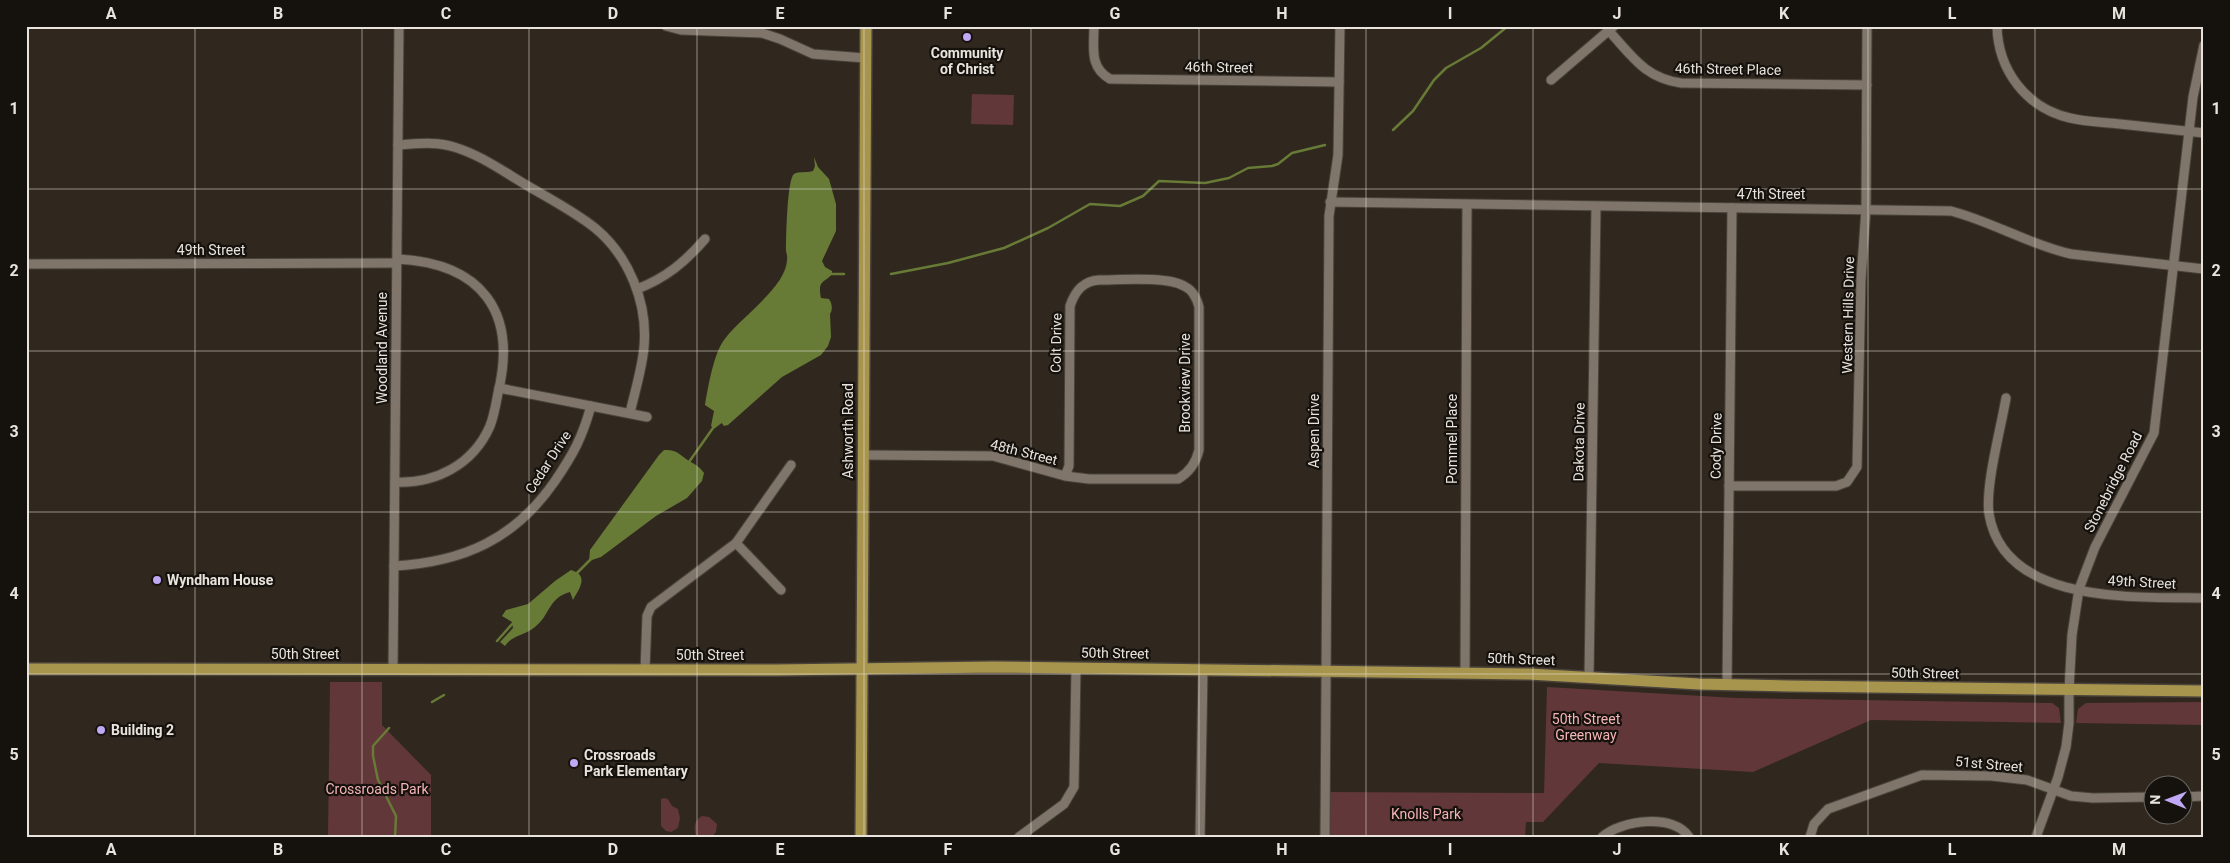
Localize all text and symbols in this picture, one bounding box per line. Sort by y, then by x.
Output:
text: A [106,4,117,23]
text: B [273,4,283,23]
text: C [441,4,451,23]
text: D [608,4,618,23]
text: E [776,4,785,23]
text: F [944,4,953,23]
text: G [1110,4,1121,23]
text: H [1276,4,1288,23]
text: I [1448,4,1452,23]
text: J [1613,4,1621,23]
text: K [1779,4,1790,23]
text: L [1948,4,1957,23]
text: M [2112,4,2126,23]
marker: Community of Christ [961,31,973,43]
place label: Community of Christ [931,45,1004,77]
street label: 46th Street [1185,58,1254,76]
street label: 46th Street Place [1675,60,1781,78]
text: 1 [9,99,19,118]
text: 1 [2211,99,2221,118]
street label: 47th Street [1737,186,1806,202]
street label: 49th Street [177,242,246,258]
street label: Western Hills Drive [1839,256,1857,374]
text: 2 [9,261,19,280]
text: 2 [2211,261,2221,280]
street label: Woodland Avenue [374,292,390,404]
street label: Colt Drive [1047,313,1065,373]
street label: Brookview Drive [1177,333,1193,433]
street label: Ashworth Road [840,383,856,479]
street label: Aspen Drive [1306,394,1322,468]
street label: Pommel Place [1444,394,1460,484]
street label: Dakota Drive [1570,402,1588,482]
street label: Cody Drive [1707,413,1725,479]
text: 3 [9,422,19,441]
text: 3 [2211,422,2221,441]
street label: Cedar Drive [522,428,574,496]
street label: Stonebridge Road [2081,429,2145,535]
street label: 48th Street [989,436,1060,468]
place label: Wyndham House [167,572,274,588]
street label: 49th Street [2107,572,2177,592]
marker: Wyndham House [151,574,163,586]
text: 4 [9,584,19,603]
text: 4 [2211,584,2221,603]
street label: 50th Street [1081,644,1150,662]
street label: 50th Street [271,646,340,662]
street label: 50th Street [676,647,745,663]
street label: 50th Street [1487,650,1556,668]
street label: 50th Street [1891,664,1960,682]
park label: 50th Street Greenway [1552,711,1621,743]
place label: Building 2 [111,722,174,738]
marker: Building 2 [95,724,107,736]
text: 5 [9,745,19,764]
text: 5 [2211,745,2221,764]
place label: Crossroads Park Elementary [584,747,689,779]
street label: 51st Street [1954,753,2024,775]
marker: Crossroads Park Elementary [568,757,580,769]
north arrow [2142,776,2192,826]
park label: Crossroads Park [325,781,429,797]
text: N [2147,795,2163,805]
park label: Knolls Park [1391,806,1462,822]
text: A [106,840,117,859]
text: B [273,840,283,859]
text: C [441,840,451,859]
text: D [608,840,618,859]
text: E [776,840,785,859]
text: F [944,840,953,859]
text: G [1110,840,1121,859]
text: H [1276,840,1288,859]
text: I [1448,840,1452,859]
text: J [1613,840,1621,859]
text: K [1779,840,1790,859]
text: L [1948,840,1957,859]
text: M [2112,840,2126,859]

